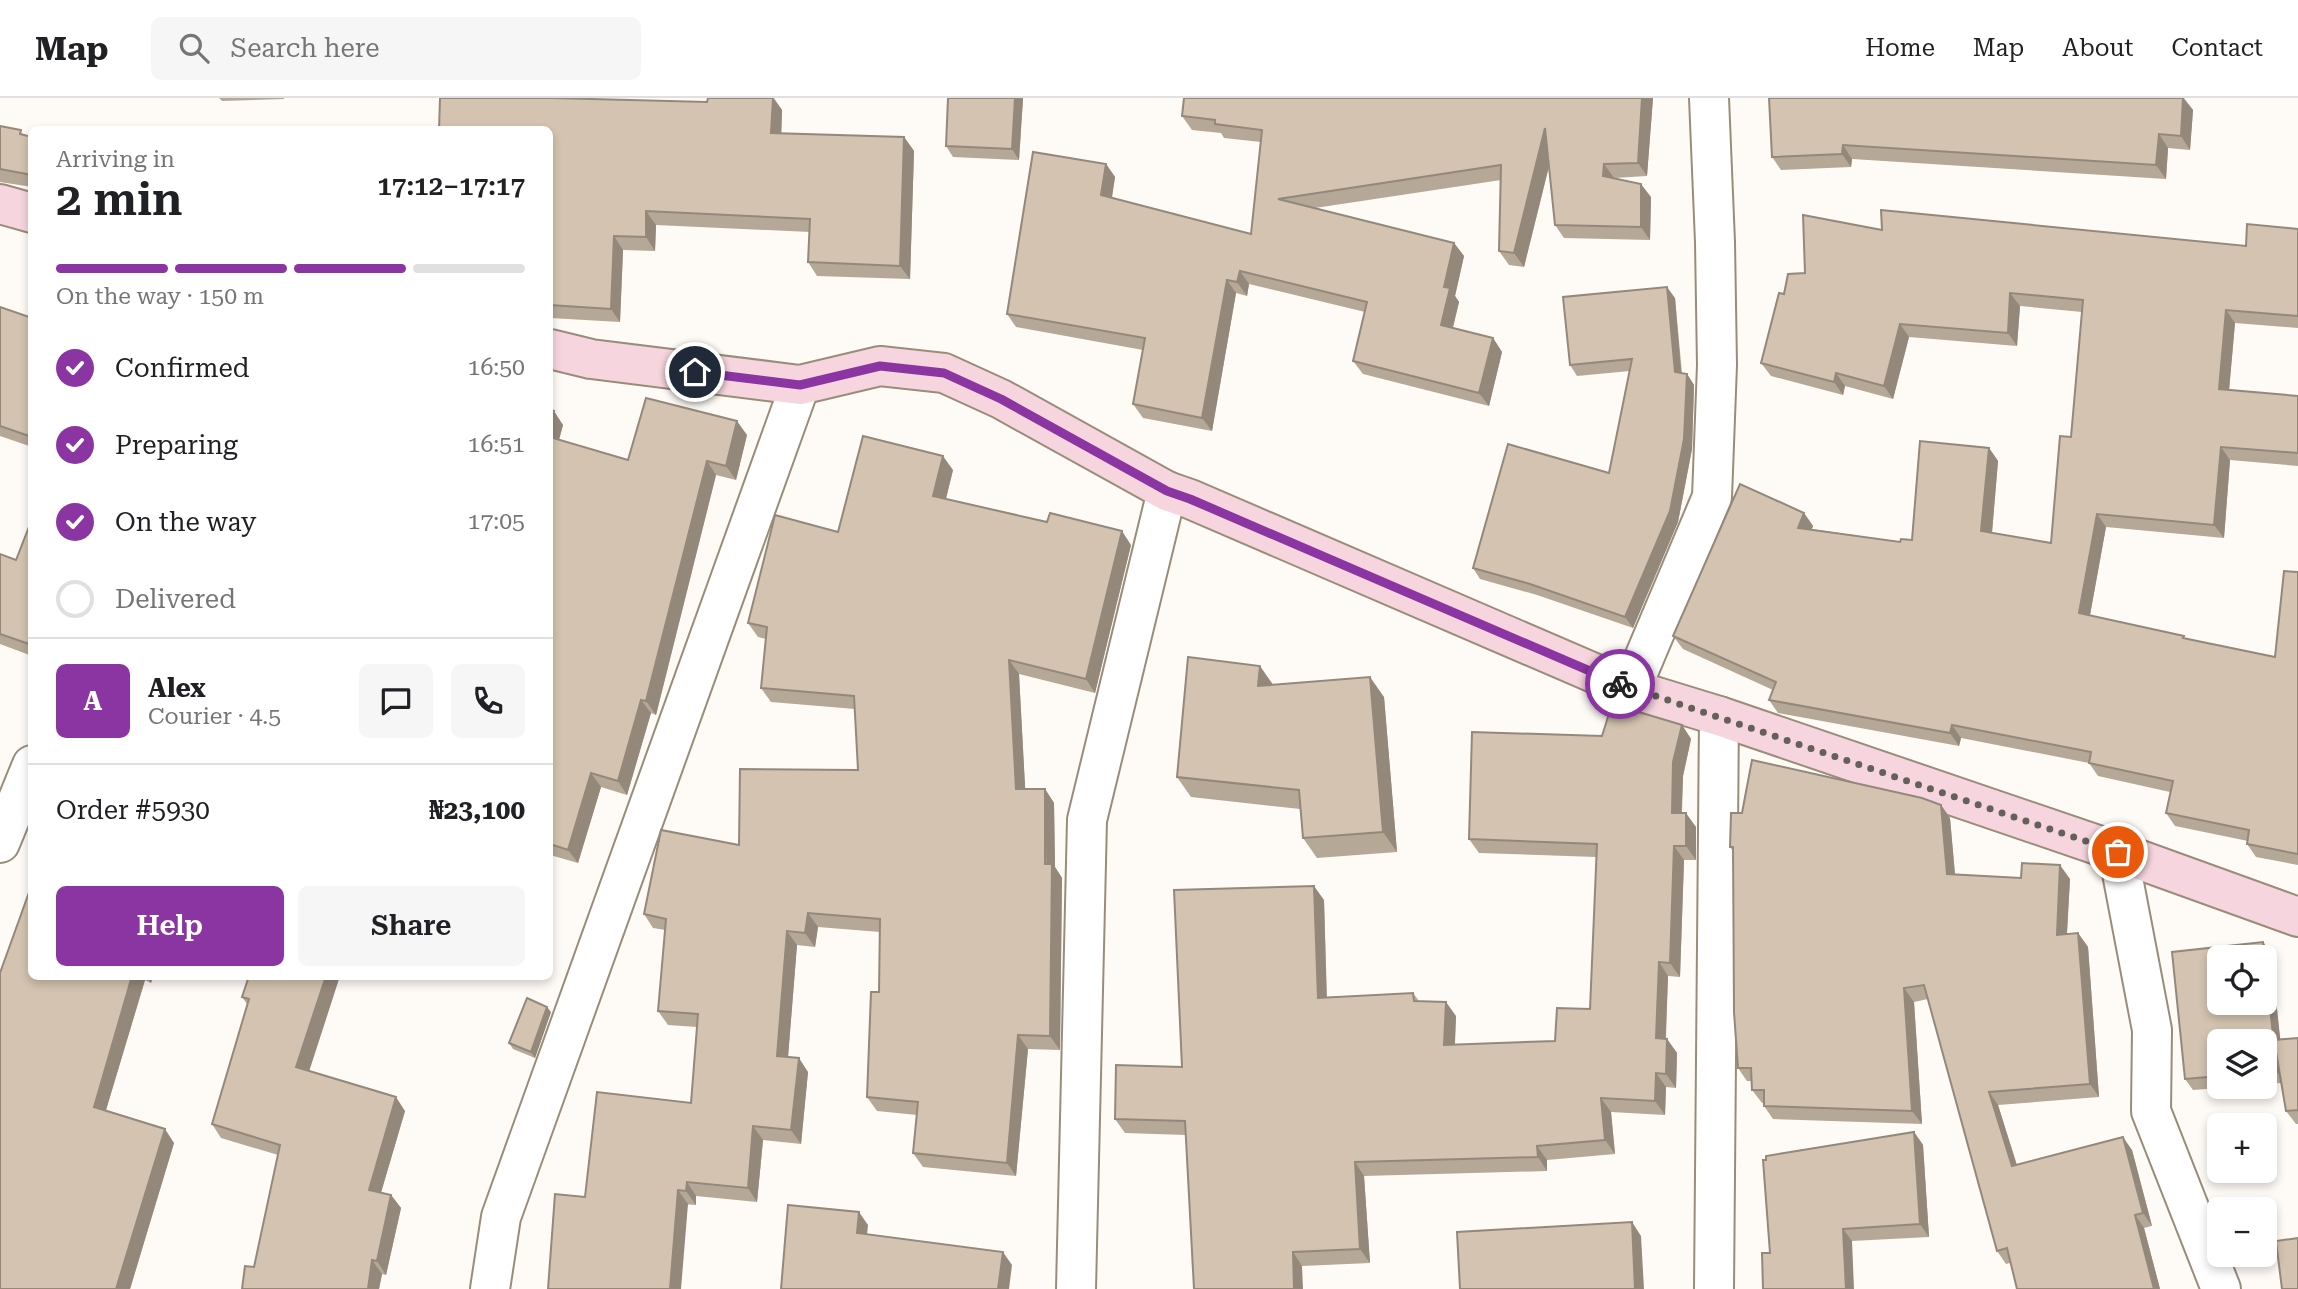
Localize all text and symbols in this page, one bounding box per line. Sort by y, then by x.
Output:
search box [151,17,641,80]
text: Map [35,29,109,68]
icon: search [175,29,213,67]
text: Search here [231,33,380,63]
text: Home [1865,34,1935,62]
text: Map [1973,34,2024,62]
text: About [2062,34,2133,62]
text: Contact [2171,34,2263,62]
text: Arriving in [56,146,175,173]
text: 17:12–17:17 [377,171,525,201]
text: 2 min [56,172,183,226]
text: On the way · 150 m [56,283,264,310]
pin [665,342,725,402]
icon: check [56,349,94,387]
text: Confirmed [115,353,250,383]
icon: home [676,353,714,391]
text: 16:50 [468,354,525,381]
icon: check [56,426,94,464]
text: Preparing [115,430,238,460]
text: 16:51 [468,431,525,458]
icon: check [56,503,94,541]
text: On the way [115,507,256,537]
text: 17:05 [468,508,525,535]
text: Delivered [115,584,236,614]
courier [1585,649,1655,719]
button: chat [359,664,433,738]
button: phone [451,664,525,738]
icon: bike [1601,665,1639,703]
text: Alex [148,673,206,703]
text: A [84,686,102,716]
text: Courier · 4.5 [148,703,281,730]
text: Order #5930 [56,795,210,825]
text: ₦23,100 [429,795,525,825]
pin [2088,822,2148,882]
icon: bag [2099,833,2137,871]
button: Help [56,886,284,966]
button: Share [298,886,525,966]
map controls [2207,945,2277,1267]
button: locate [2207,945,2277,1015]
button: layers [2207,1029,2277,1099]
button: + [2207,1113,2277,1183]
button: − [2207,1197,2277,1267]

